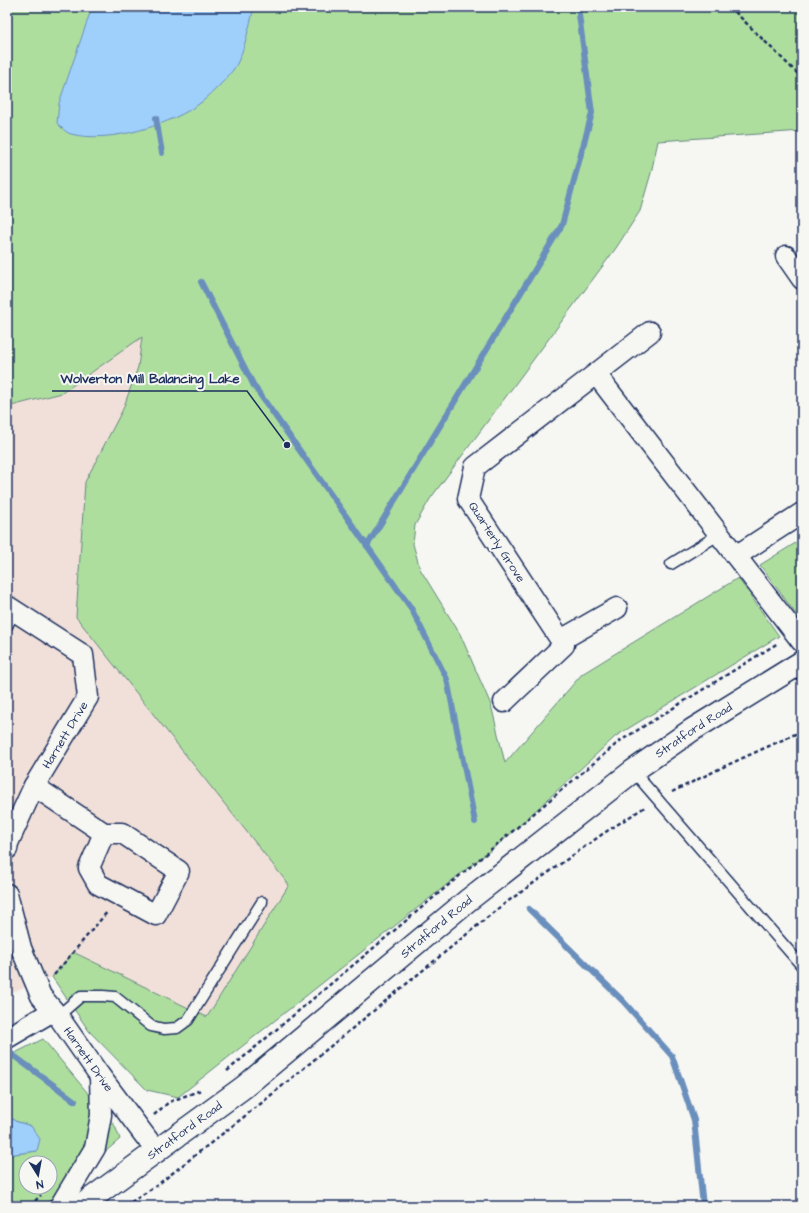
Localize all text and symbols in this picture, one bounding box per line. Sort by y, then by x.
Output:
callout: Wolverton Mill Balancing Lake [52,366,247,391]
text: Wolverton Mill Balancing Lake [59,370,240,390]
street label: Quarterly Grove [463,499,529,587]
street label: Harnett Drive [39,698,93,772]
street label: Stratford Road [652,699,736,762]
street label: Stratford Road [397,892,476,962]
street label: Harnett Drive [59,1024,117,1096]
street label: Stratford Road [144,1098,226,1164]
north arrow [18,1155,58,1195]
text: N [35,1176,45,1192]

